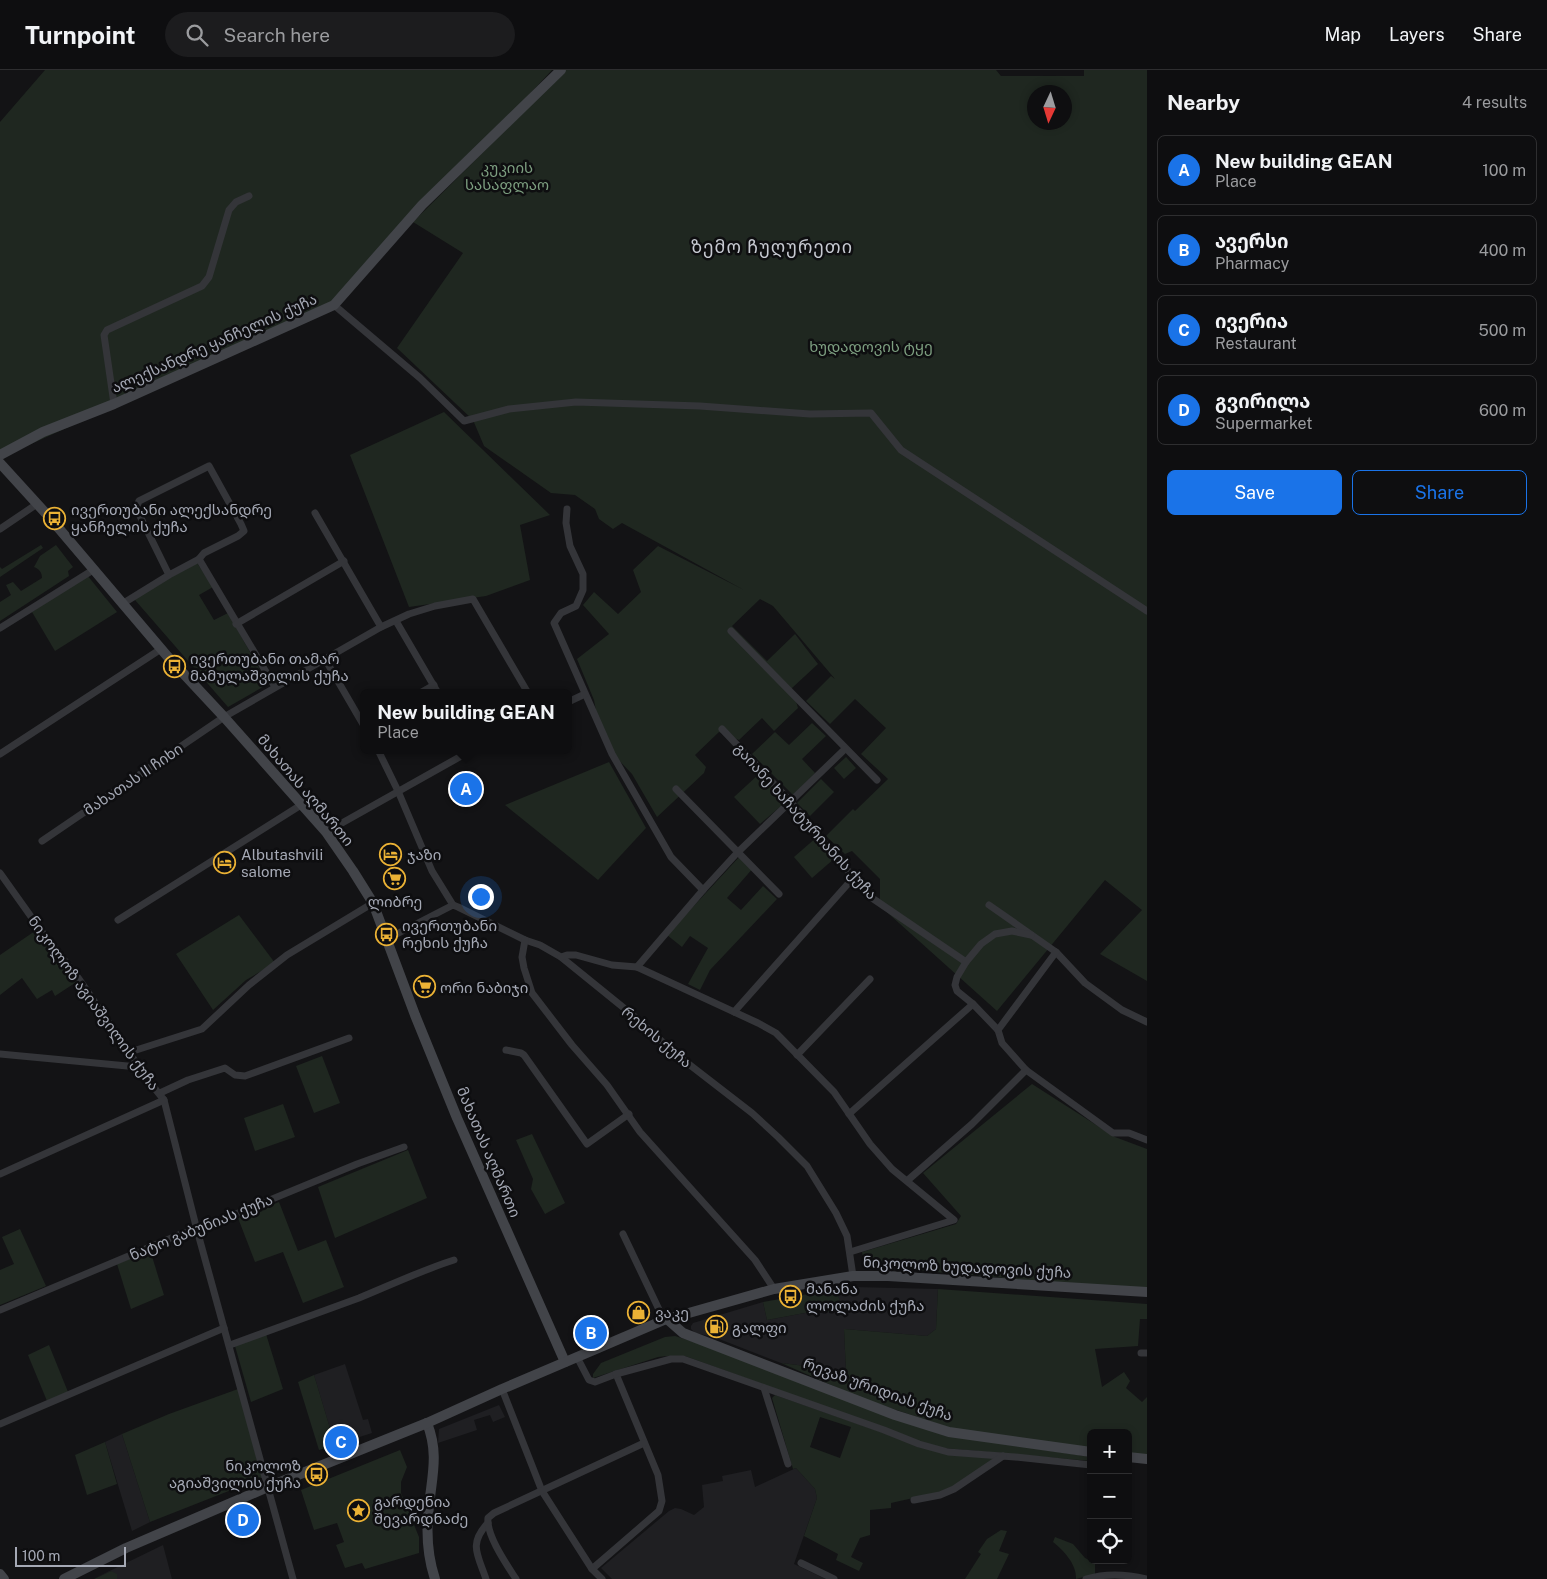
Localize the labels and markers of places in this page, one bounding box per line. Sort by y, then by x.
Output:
place label: ივერთუბანი ალექსანდრე ყანჩელის ქუჩა [71,501,272,536]
bus stop icon: ივერთუბანი ალექსანდრე ყანჩელის ქუჩა [43,506,67,530]
place label: ივერთუბანი თამარ მამულაშვილის ქუჩა [190,650,349,685]
bus stop icon: ივერთუბანი თამარ მამულაშვილის ქუჩა [162,655,186,679]
pin: A [450,770,482,808]
hotel icon: ჯაზი [379,842,403,866]
place label: Albutashvili salome [241,846,323,880]
place label: ჯაზი [407,846,441,864]
hotel icon: Albutashvili salome [213,851,237,875]
supermarket icon: ლიბრე [383,866,407,890]
place label: ლიბრე [368,893,422,911]
place label: ივერთუბანი რეხის ქუჩა [402,917,497,952]
bus stop icon: ივერთუბანი რეხის ქუჩა [374,922,398,946]
supermarket icon: ორი ნაბიჯი [412,975,436,999]
place label: ორი ნაბიჯი [440,979,528,997]
place label: მანანა ლოლაძის ქუჩა [806,1280,924,1315]
bus stop icon: მანანა ლოლაძის ქუჩა [778,1285,802,1309]
shop icon: ვაკე [627,1300,651,1324]
place label: ვაკე [655,1304,689,1322]
pin: B [575,1314,607,1352]
fuel station icon: გალფი [704,1315,728,1339]
place label: გალფი [732,1319,787,1337]
pin: C [325,1423,357,1461]
place label: ნიკოლოზ აგიაშვილის ქუჩა [169,1457,301,1492]
bus stop icon: ნიკოლოზ აგიაშვილის ქუჩა [305,1462,329,1486]
place label: გარდენია შევარდნაძე [374,1493,468,1528]
place icon: გარდენია შევარდნაძე [346,1498,370,1522]
pin: D [227,1501,259,1539]

